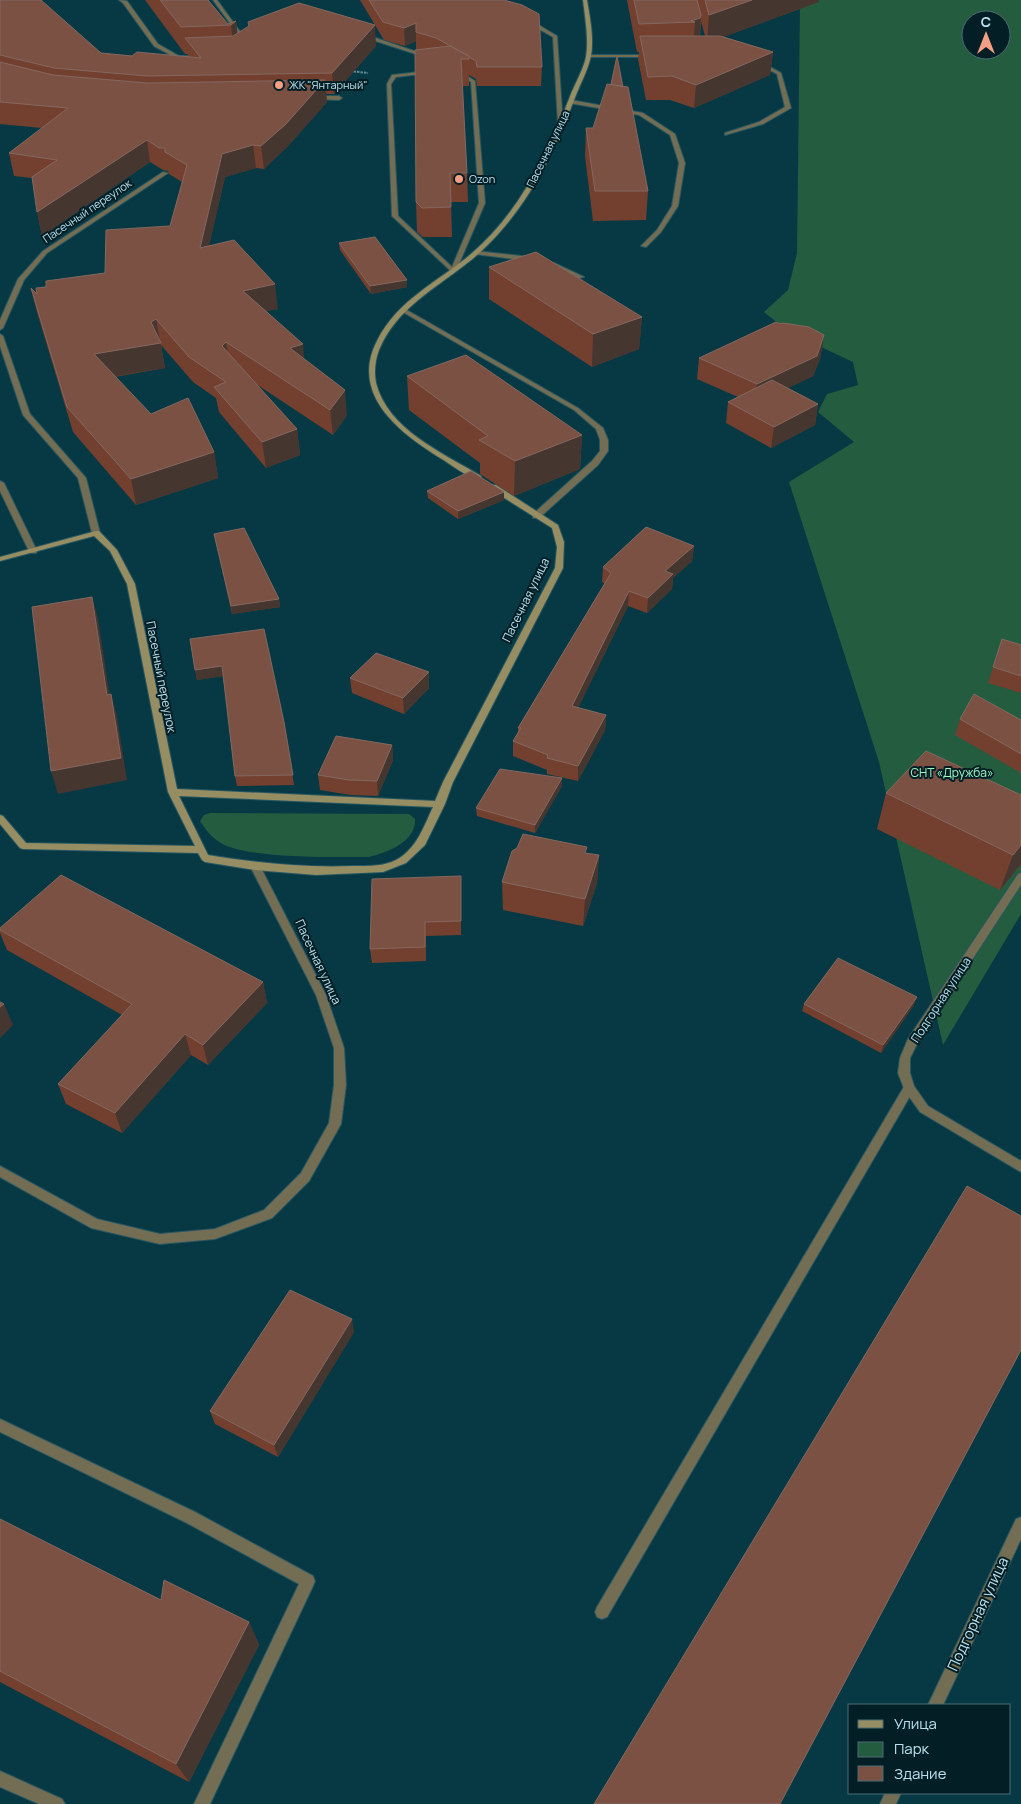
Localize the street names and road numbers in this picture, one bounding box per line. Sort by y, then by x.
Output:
street label: Пасечная улица [522,108,573,190]
street label: Пасечный переулок [39,175,134,246]
street label: Пасечная улица [498,555,553,645]
street label: Пасечный переулок [142,620,181,735]
street label: Пасечная улица [291,917,346,1007]
street label: Подгорная улица [907,954,975,1046]
street label: Подгорная улица [942,1553,1013,1674]

